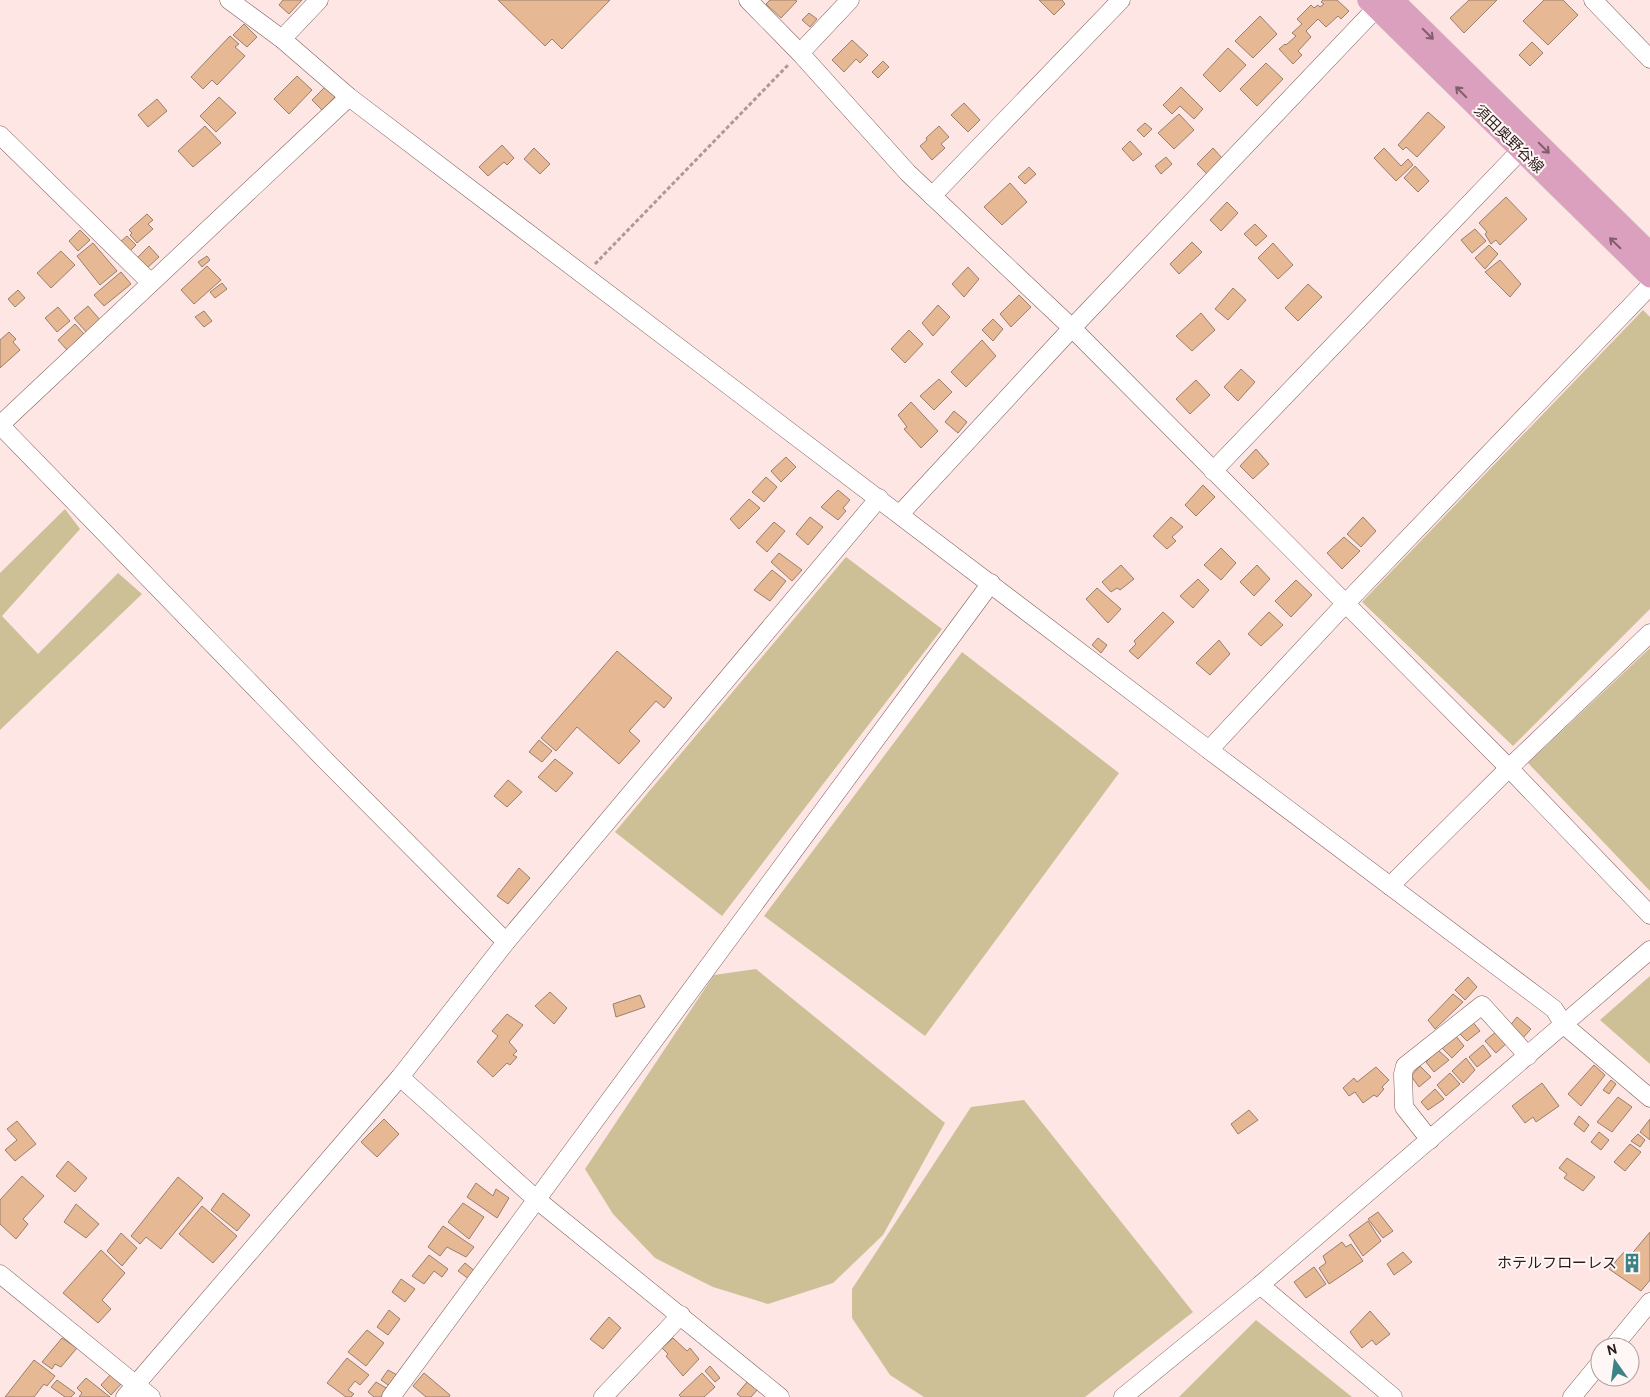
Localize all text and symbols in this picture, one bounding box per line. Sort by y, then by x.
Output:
one-way arrow [1422,28,1434,40]
one-way arrow [1455,86,1468,98]
street label: 須田奥野谷線 [1469,102,1547,178]
one-way arrow [1537,142,1549,154]
one-way arrow [1609,237,1621,249]
building icon: ホテルフローレス [1621,1252,1643,1274]
place label: ホテルフローレス [1497,1255,1617,1274]
north arrow [1590,1337,1640,1387]
text: N [1605,1341,1619,1360]

